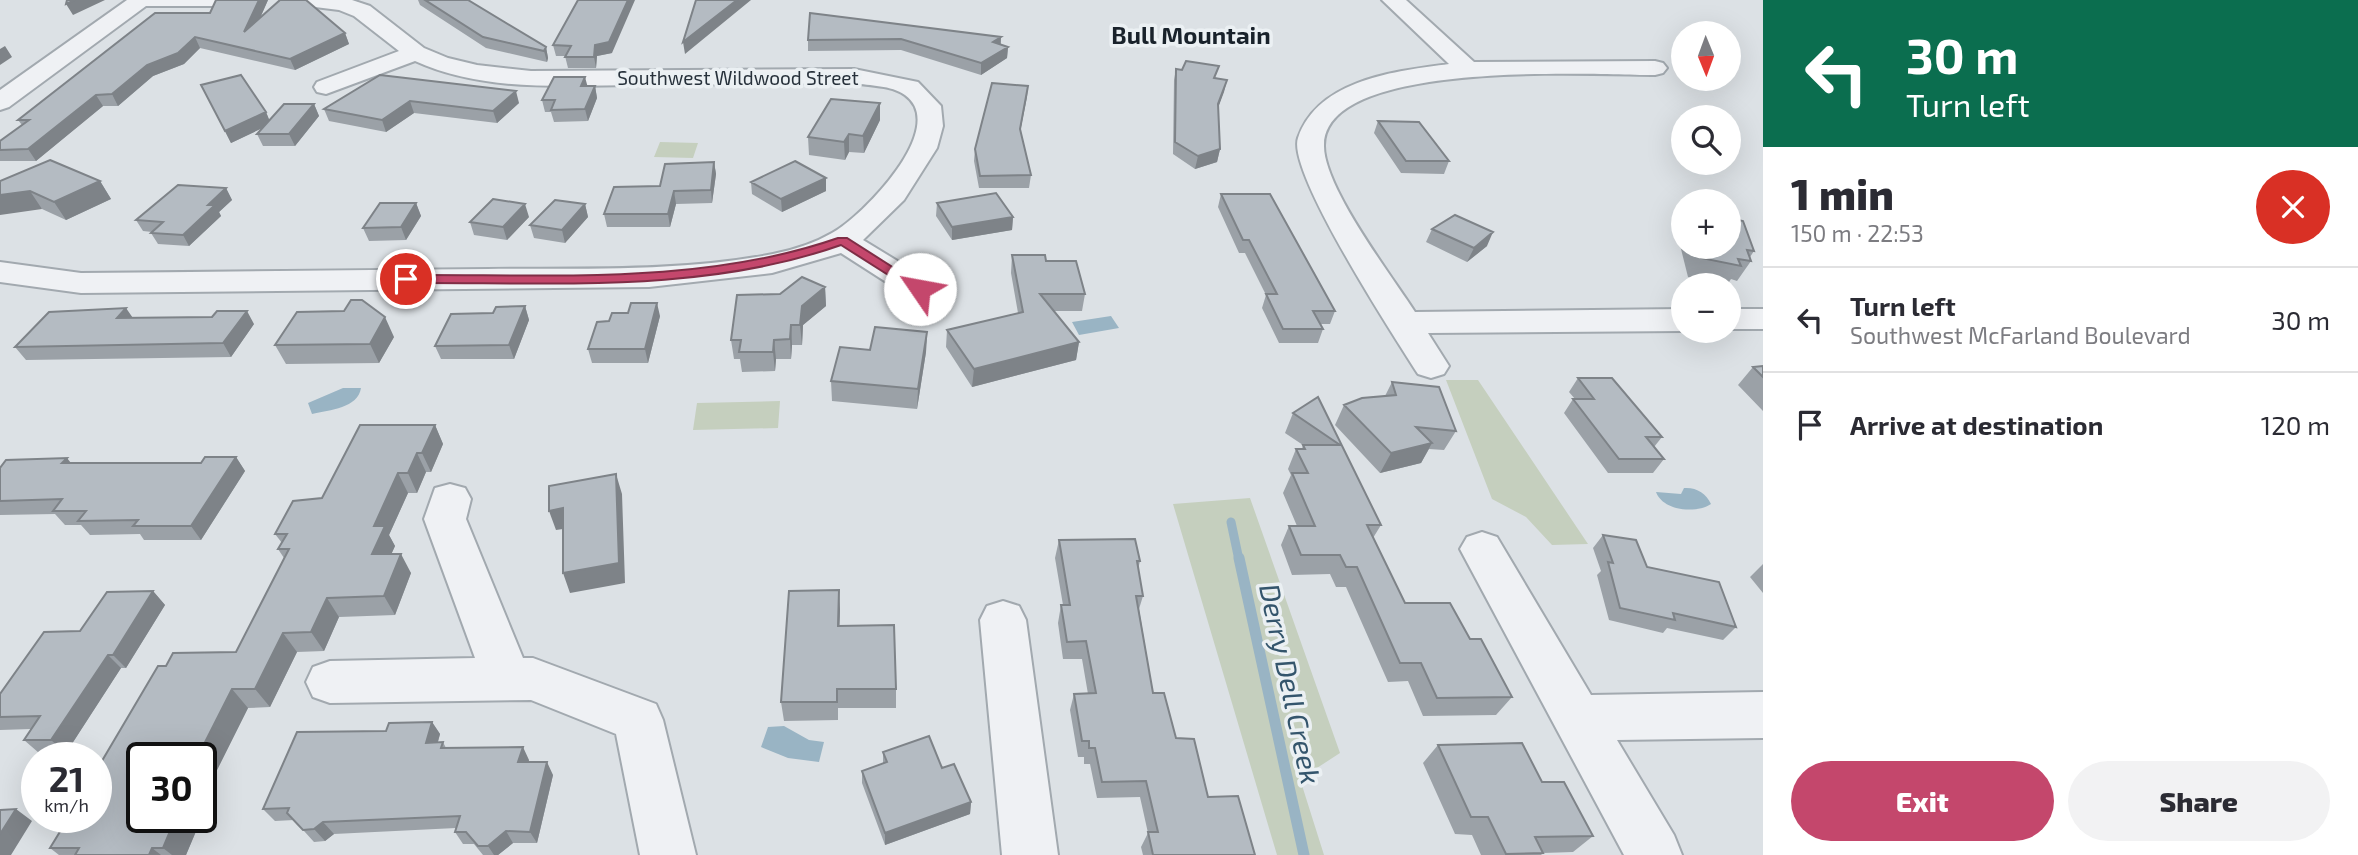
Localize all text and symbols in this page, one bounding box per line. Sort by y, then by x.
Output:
district label: Bull Mountain [1111,20,1271,49]
north arrow [1671,21,1741,91]
map controls [1671,21,1741,343]
text: 30 m [1906,25,2018,84]
icon: left [1791,28,1882,119]
street label: Southwest Wildwood Street [617,66,859,89]
text: Turn left [1906,85,2030,123]
button: search [1671,105,1741,175]
text: 1 min [1791,168,1894,218]
button: close [2256,170,2330,244]
button: + [1671,189,1741,259]
text: 150 m · 22:53 [1791,219,1924,247]
pin [376,249,436,309]
position arrow [883,252,957,326]
icon: arrive [387,260,425,298]
button: − [1671,273,1741,343]
text: Turn left [1850,290,1956,321]
icon: left [1791,301,1829,339]
text: 30 m [2271,304,2330,335]
text: Southwest McFarland Boulevard [1850,321,2191,349]
icon: arrive [1791,406,1829,444]
text: Arrive at destination [1850,409,2103,440]
text: 120 m [2261,409,2330,440]
water label: Derry Dell Creek [1253,580,1329,787]
speed limit sign: 30 [126,742,217,833]
text: 21 [49,757,84,799]
button: Exit [1791,761,2054,841]
button: Share [2068,761,2330,841]
text: km/h [44,794,89,816]

